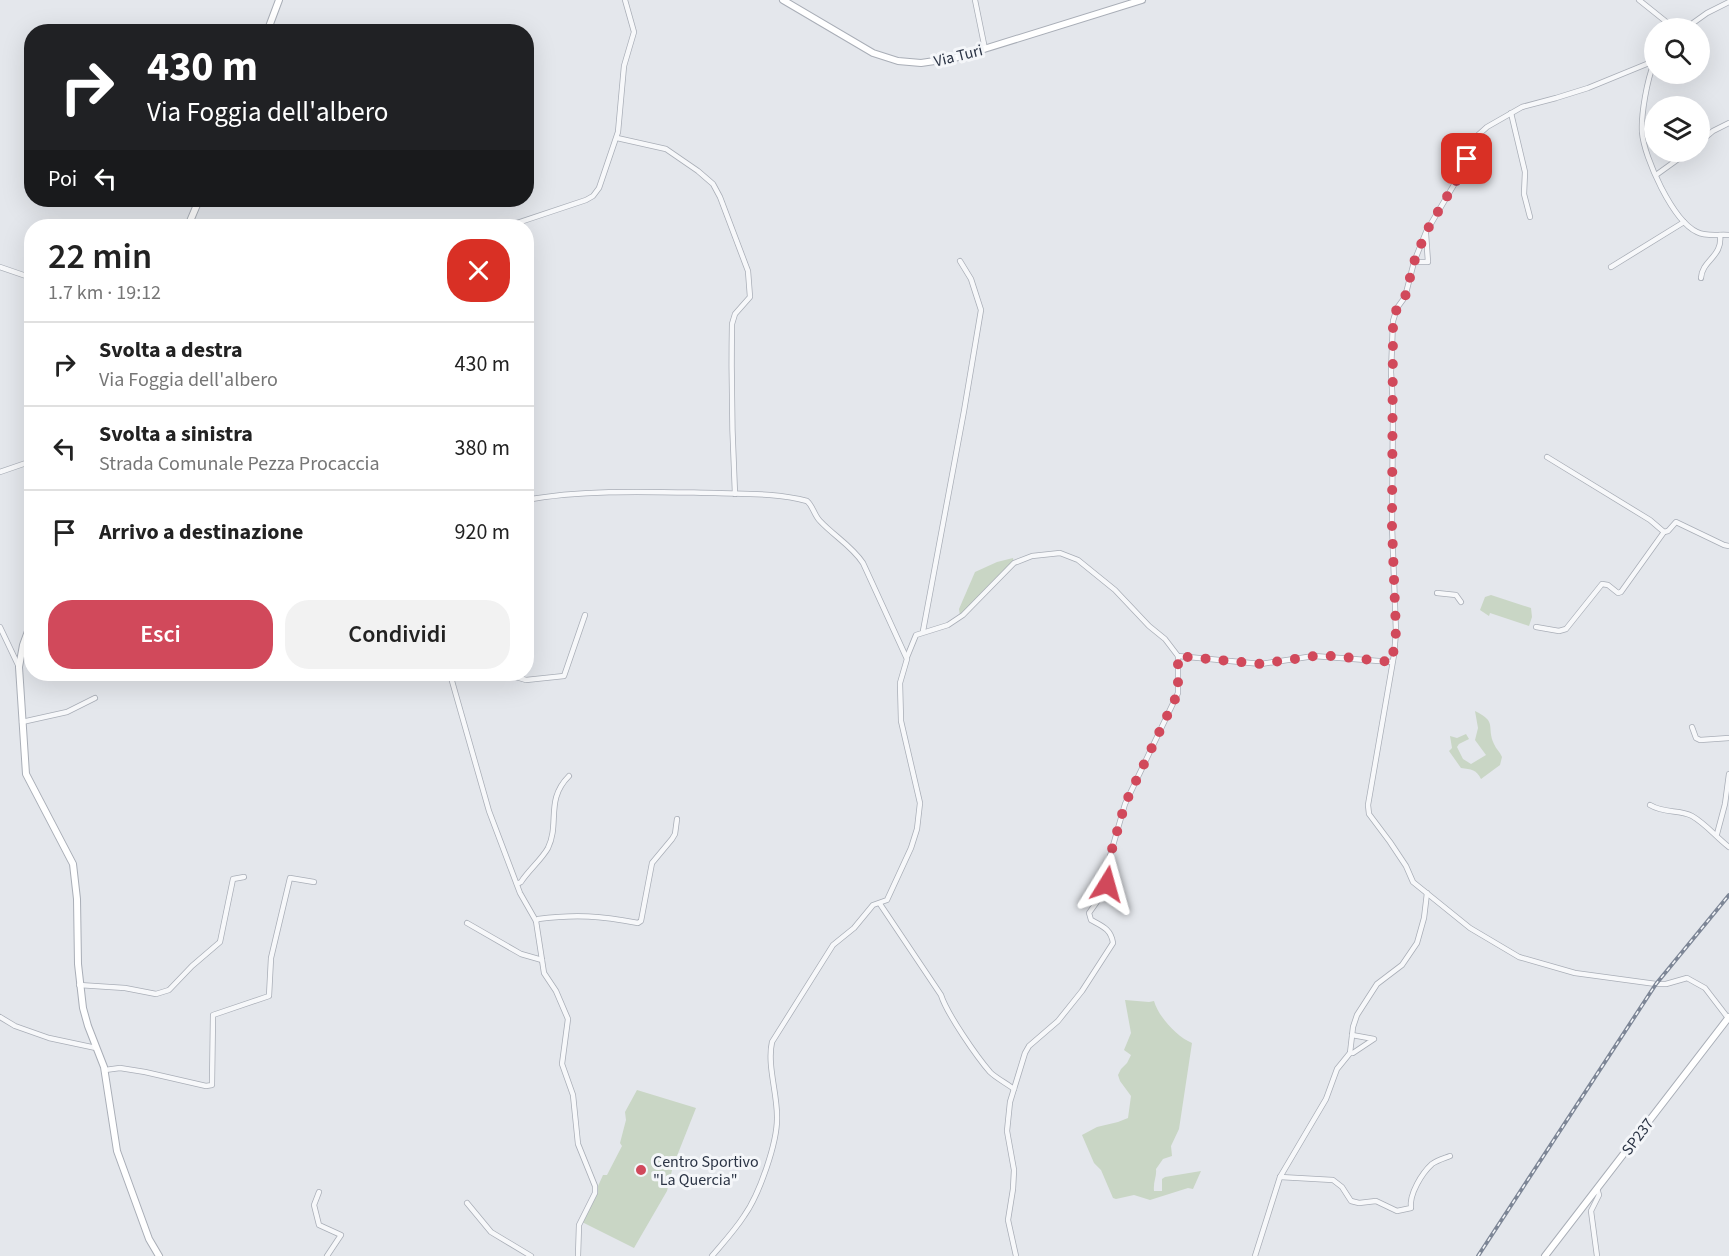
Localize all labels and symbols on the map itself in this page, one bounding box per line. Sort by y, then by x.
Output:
street label: Via Turi [932,39,985,73]
pin [1441,133,1492,184]
position arrow [1075,852,1139,916]
street label: SP237 [1617,1113,1659,1160]
place label: Centro Sportivo "La Quercia" [653,1151,759,1191]
marker: Centro Sportivo "La Quercia" [634,1163,648,1177]

